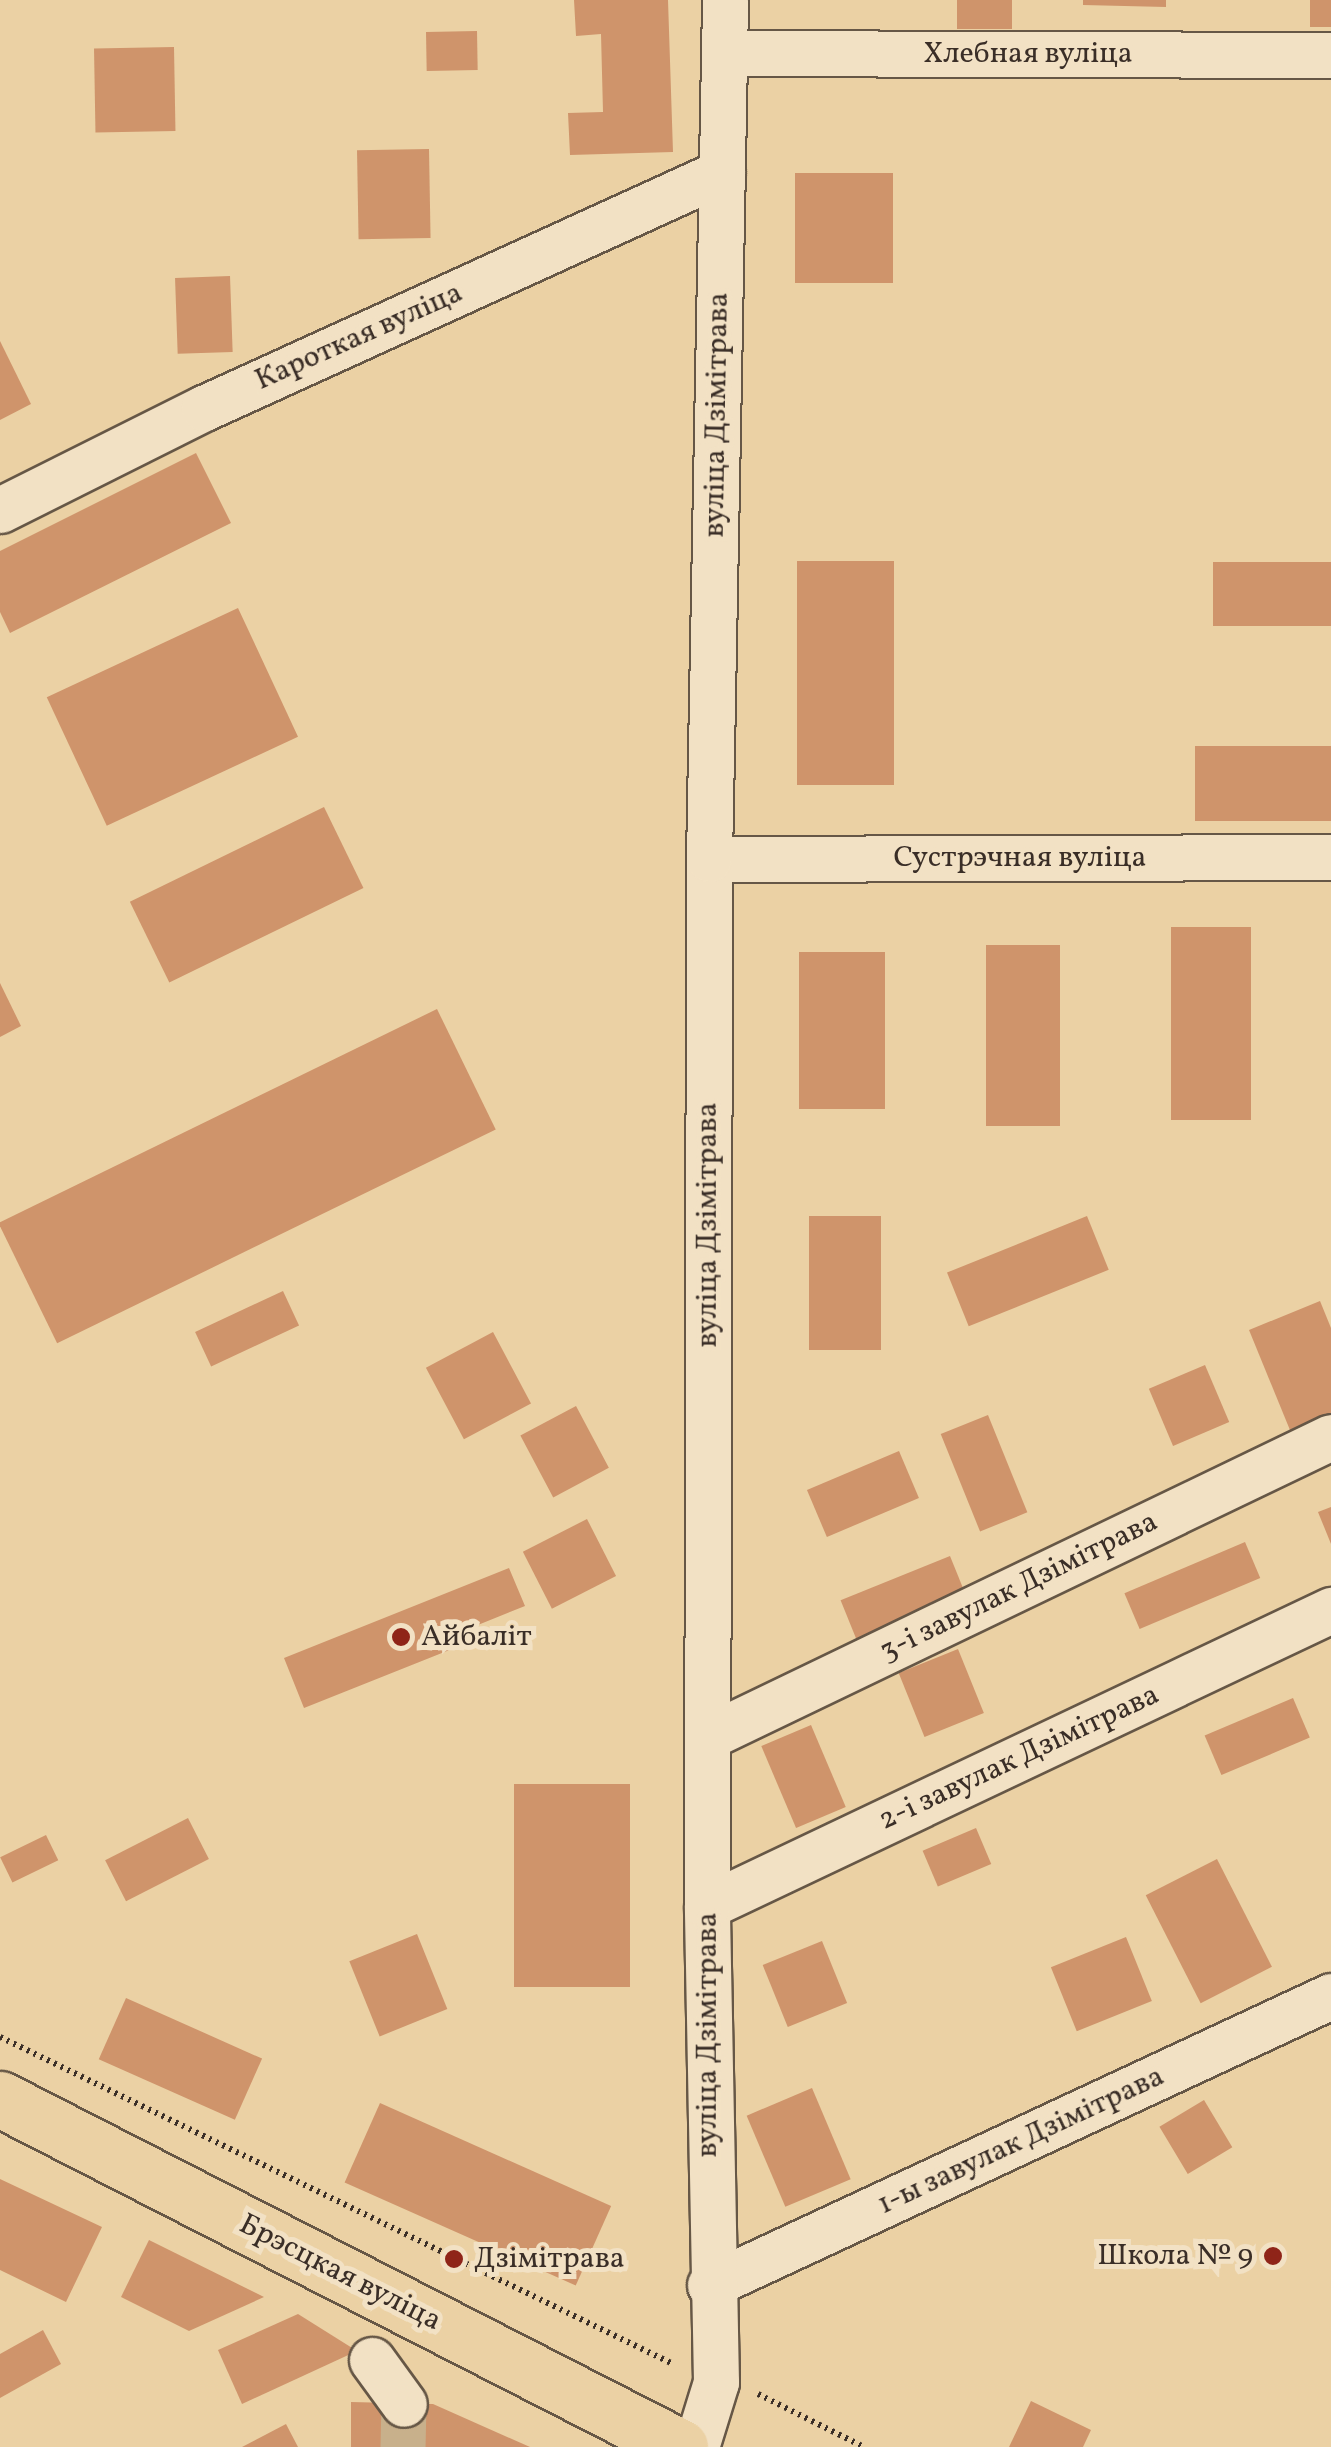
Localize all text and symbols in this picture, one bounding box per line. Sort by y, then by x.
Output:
street label: Хлебная вуліца [923,36,1133,72]
street label: Кароткая вуліца [250,275,468,399]
street label: вуліца Дзімітрава [697,292,737,538]
street label: Сустрэчная вуліца [893,840,1147,876]
street label: вуліца Дзімітрава [690,1102,726,1348]
street label: 3-і завулак Дзімітрава [874,1504,1164,1670]
place label: Айбаліт [421,1619,532,1655]
marker: Айбаліт [390,1626,412,1648]
street label: 2-і завулак Дзімітрава [873,1677,1165,1839]
street label: вуліца Дзімітрава [690,1912,726,2158]
street label: 1-ы завулак Дзімітрава [872,2059,1170,2223]
street label: Брэсцкая вуліца [233,2207,447,2339]
place label: Школа № 9 [1097,2238,1253,2274]
place label: Дзімітрава [474,2241,625,2277]
marker: Школа № 9 [1262,2245,1284,2267]
marker: Дзімітрава [443,2248,465,2270]

